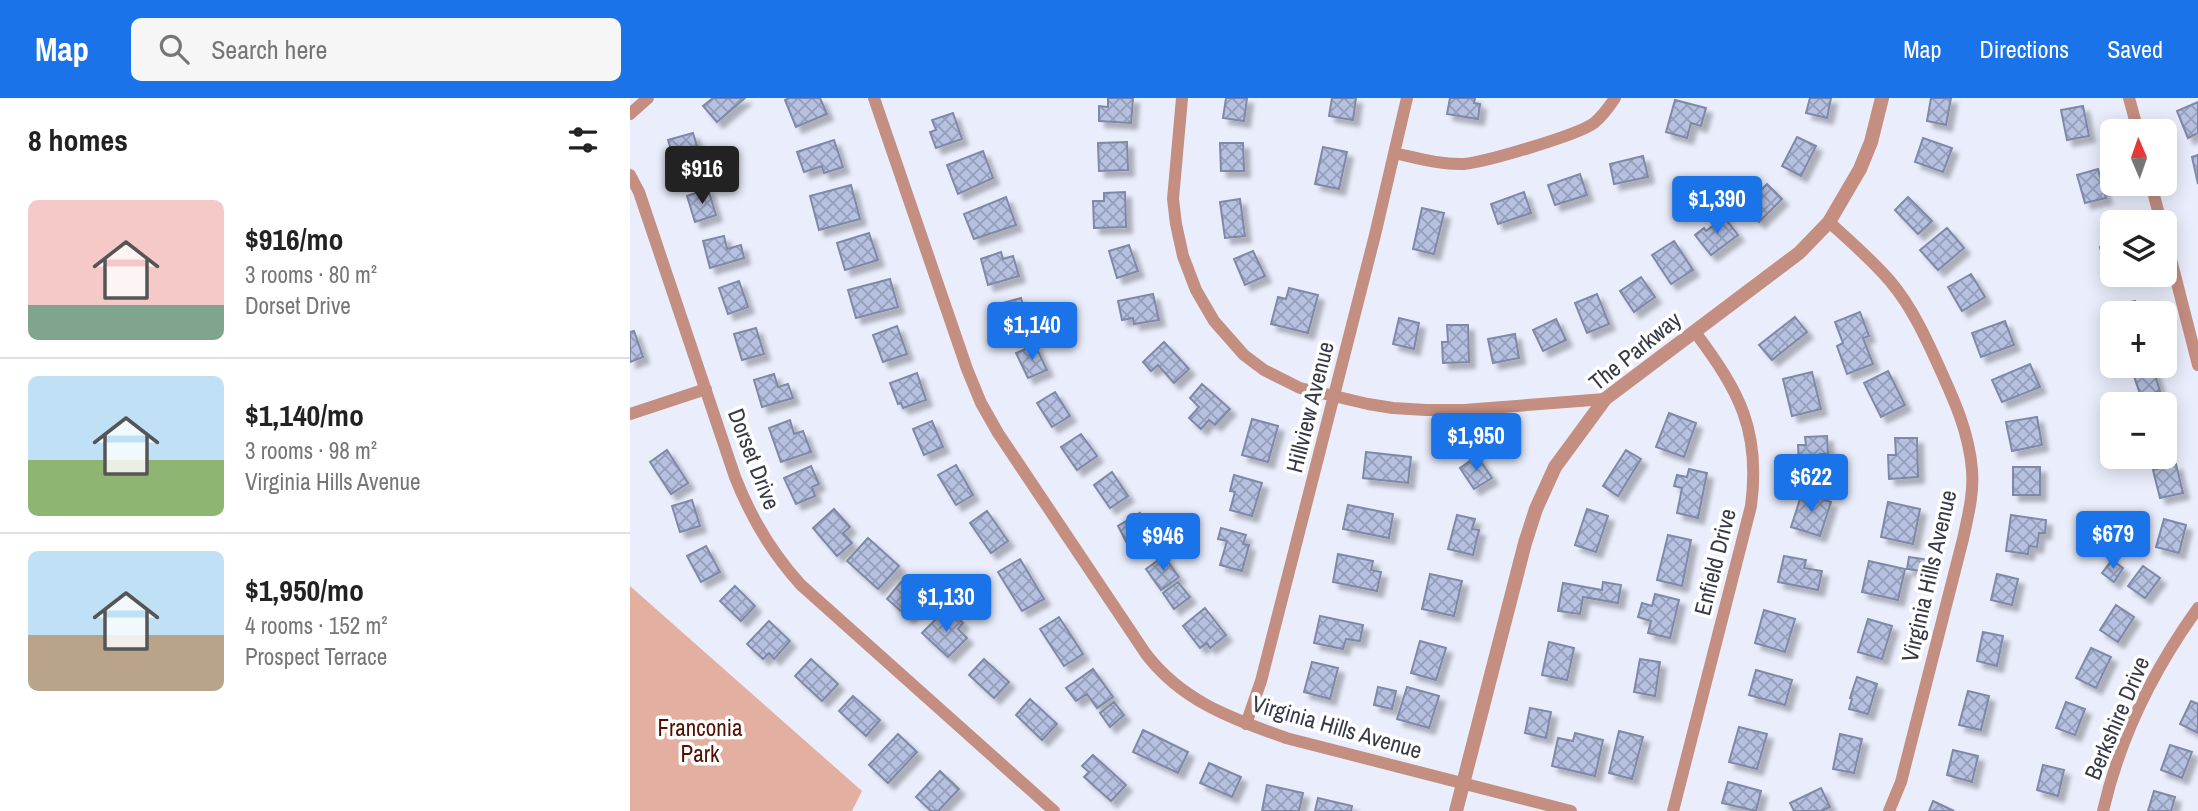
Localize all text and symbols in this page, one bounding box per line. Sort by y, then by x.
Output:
search box [131,18,621,81]
text: Map [35,27,89,71]
icon: search [155,30,193,68]
text: Search here [211,32,327,67]
text: Map [1903,33,1941,65]
text: Directions [1979,33,2069,65]
text: Saved [2107,33,2163,65]
north arrow [2100,119,2177,196]
map controls [2100,119,2177,469]
text: 8 homes [28,120,128,160]
icon: filters [564,121,602,159]
pin: $916 [661,146,743,206]
text: $916 [681,153,723,184]
pin: $1,390 [1660,176,1774,236]
text: $1,390 [1688,183,1746,214]
button: layers [2100,210,2177,287]
text: $916/mo [245,219,343,259]
icon: home [84,228,168,312]
text: 3 rooms · 80 m² [245,259,377,290]
text: Dorset Drive [245,290,351,321]
button: + [2100,301,2177,378]
pin: $1,140 [975,302,1089,362]
street label: The Parkway [1582,304,1688,397]
text: $1,140 [1003,309,1061,340]
street label: Hillview Avenue [1278,338,1341,476]
button: − [2100,392,2177,469]
text: $1,140/mo [245,395,364,435]
icon: home [84,404,168,488]
street label: Dorset Drive [721,404,788,514]
pin: $1,950 [1419,414,1533,473]
text: $1,950 [1447,420,1505,451]
text: 3 rooms · 98 m² [245,435,377,466]
pin: $622 [1770,454,1852,514]
text: $622 [1790,461,1832,492]
text: Virginia Hills Avenue [245,466,421,497]
street label: Virginia Hills Avenue [1894,487,1963,665]
street label: Enfield Drive [1686,505,1743,619]
pin: $679 [2072,512,2154,571]
pin: $946 [1122,514,1204,573]
text: $679 [2092,518,2134,549]
text: $946 [1142,520,1184,551]
text: $1,950/mo [245,570,364,610]
pin: $1,130 [889,574,1003,634]
icon: home [84,579,168,663]
text: $1,130 [917,581,975,612]
text: 4 rooms · 152 m² [245,610,388,641]
text: Prospect Terrace [245,641,387,672]
street label: Berkshire Drive [2077,651,2156,784]
street label: Virginia Hills Avenue [1249,687,1426,766]
park label: Franconia Park [658,712,743,769]

